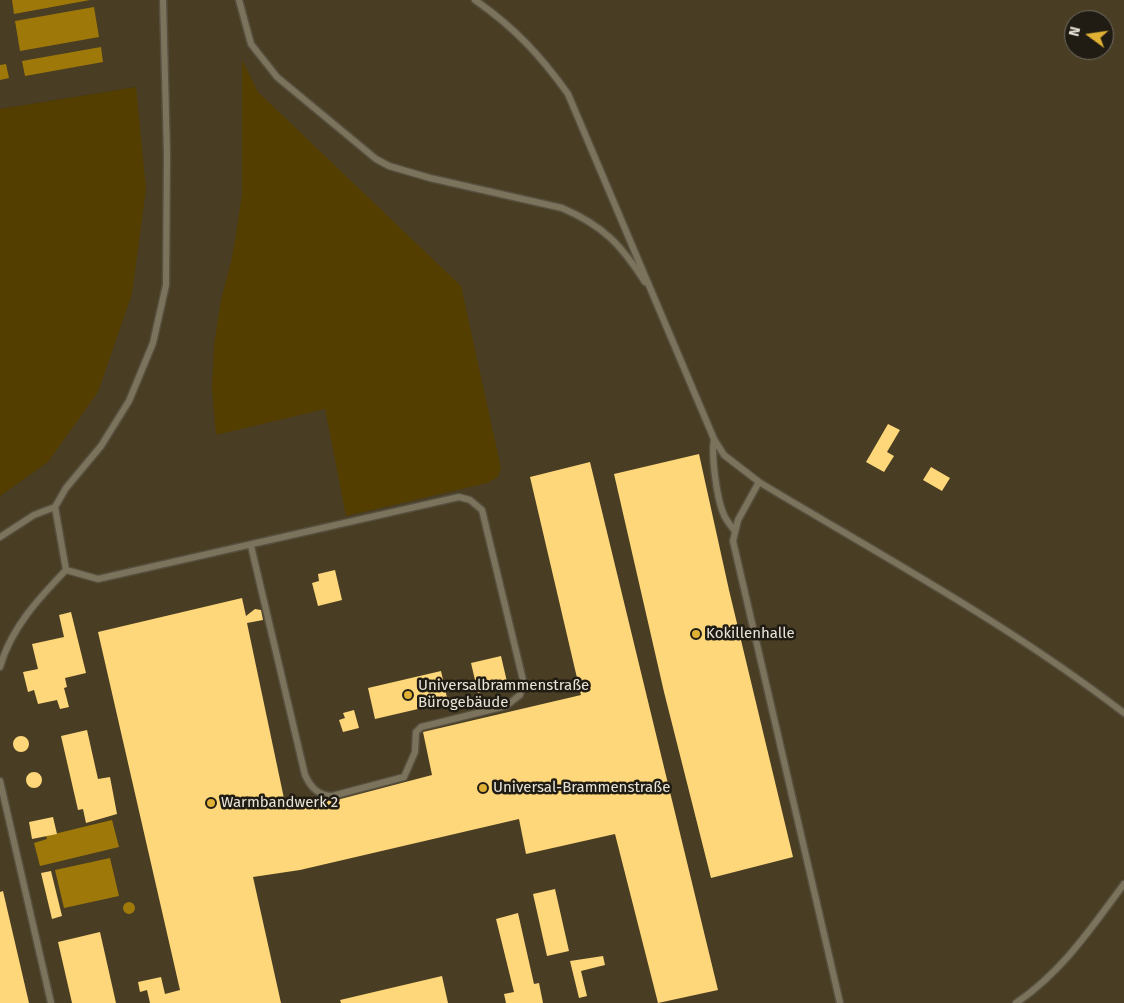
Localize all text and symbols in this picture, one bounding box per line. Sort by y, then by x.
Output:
north arrow [1064,10,1114,60]
text: N [1066,25,1084,38]
place label: Kokillenhalle [706,625,795,643]
marker: Kokillenhalle [690,628,702,640]
place label: Universalbrammenstraße Bürogebäude [418,677,589,712]
marker: Universalbrammenstraße Bürogebäude [402,689,414,701]
place label: Universal-Brammenstraße [493,779,670,797]
marker: Universal-Brammenstraße [477,782,489,794]
place label: Warmbandwerk 2 [221,794,338,812]
marker: Warmbandwerk 2 [205,797,217,809]

